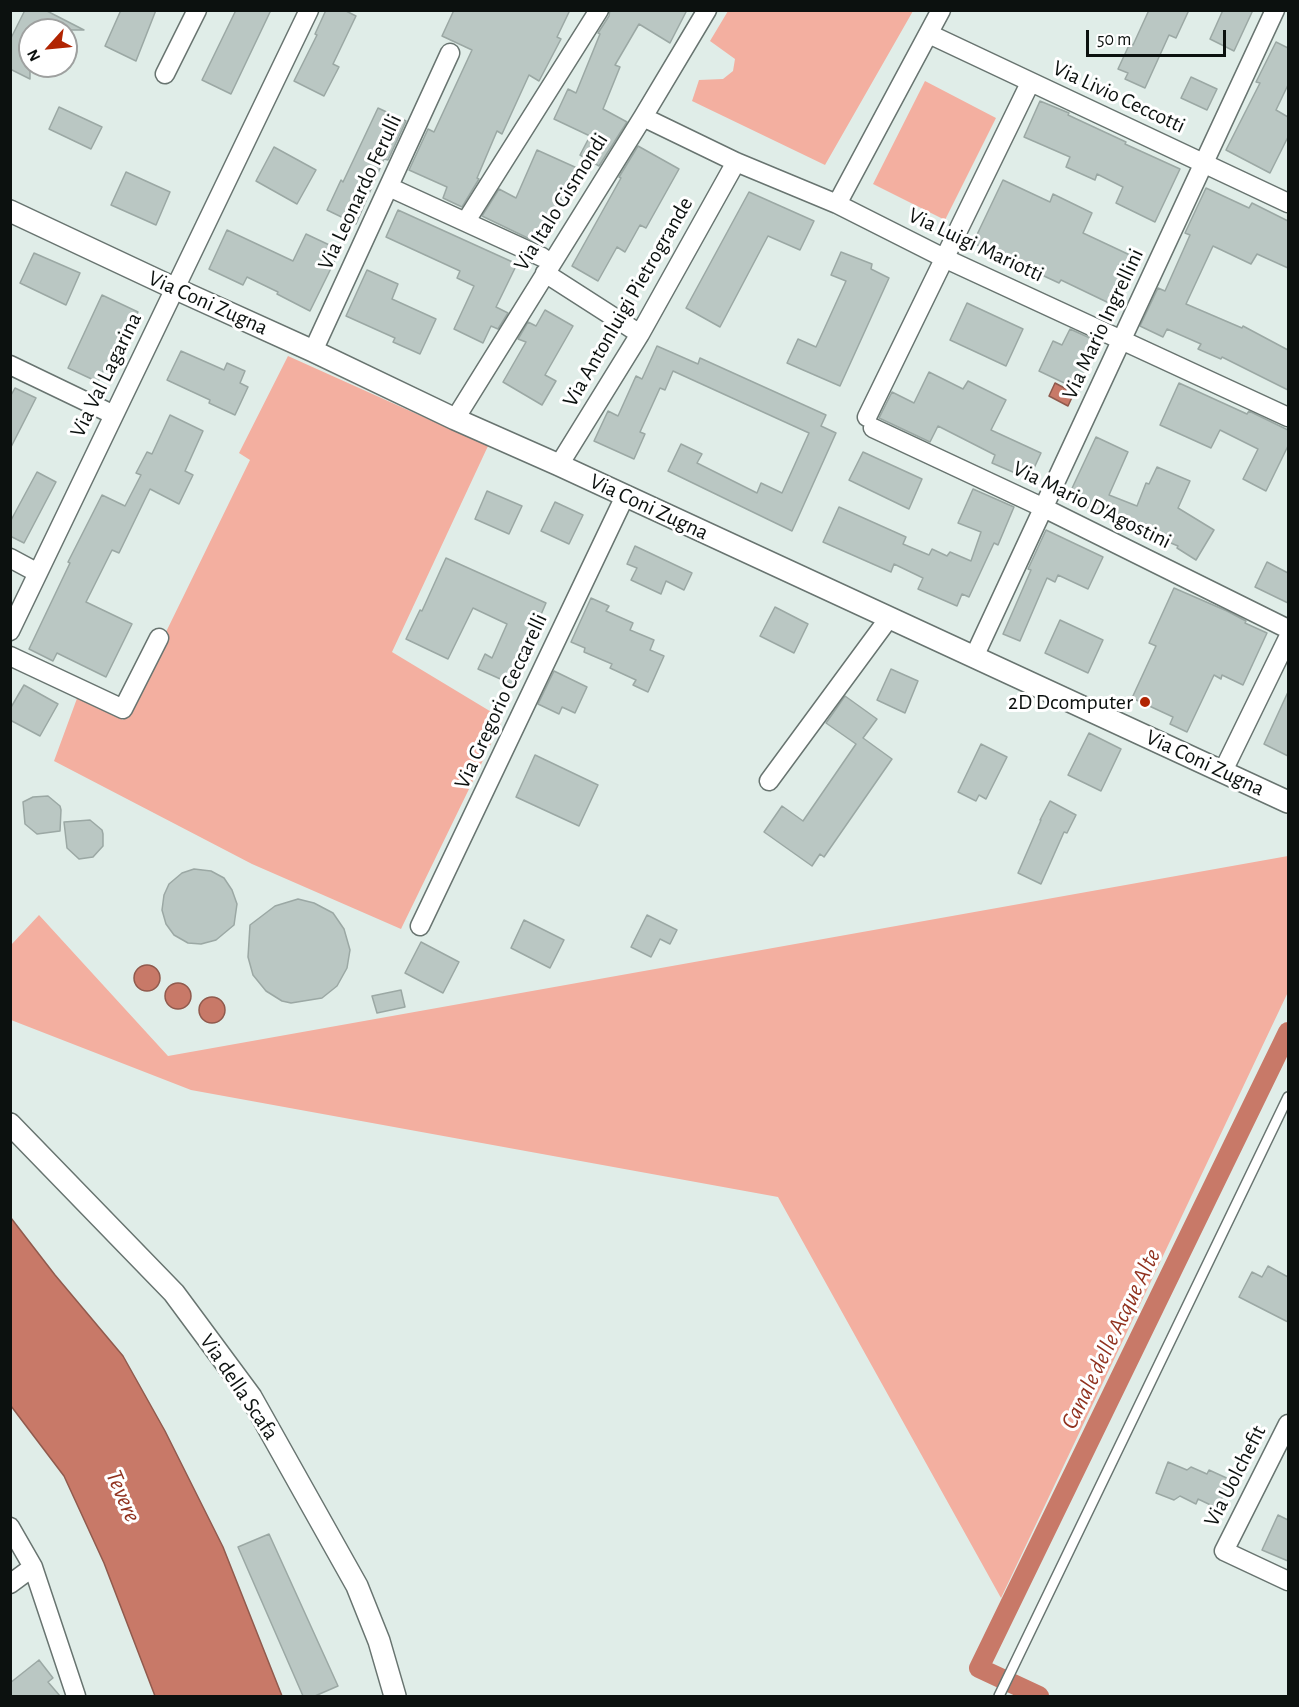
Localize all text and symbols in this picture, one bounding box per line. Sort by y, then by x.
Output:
north arrow [18,18,78,78]
scale bar [1089,18,1228,56]
text: 50 m [1097,31,1131,49]
text: N [24,47,43,64]
street label: Via Livio Ceccotti [1048,55,1190,139]
street label: Via Leonardo Ferulli [312,110,408,274]
street label: Via Italo Gismondi [508,128,614,276]
street label: Via Antonluigi Pietrogrande [557,192,699,412]
street label: Via Luigi Mariotti [904,202,1048,288]
street label: Via Mario Ingrellini [1057,244,1149,404]
street label: Via Coni Zugna [144,265,272,341]
street label: Via Val Lagarina [64,308,148,442]
street label: Via Mario D'Agostini [1008,455,1176,555]
street label: Via Coni Zugna [585,468,713,546]
street label: Via Gregorio Ceccarelli [449,609,553,793]
place label: 2D Dcomputer [1008,689,1133,715]
marker: 2D Dcomputer [1138,695,1152,709]
street label: Via Coni Zugna [1141,724,1269,802]
water label: Canale delle Acque Alte [1055,1244,1167,1434]
street label: Via della Scafa [194,1329,284,1445]
street label: Via Uolchefit [1198,1421,1272,1531]
water label: Tevere [99,1465,147,1527]

